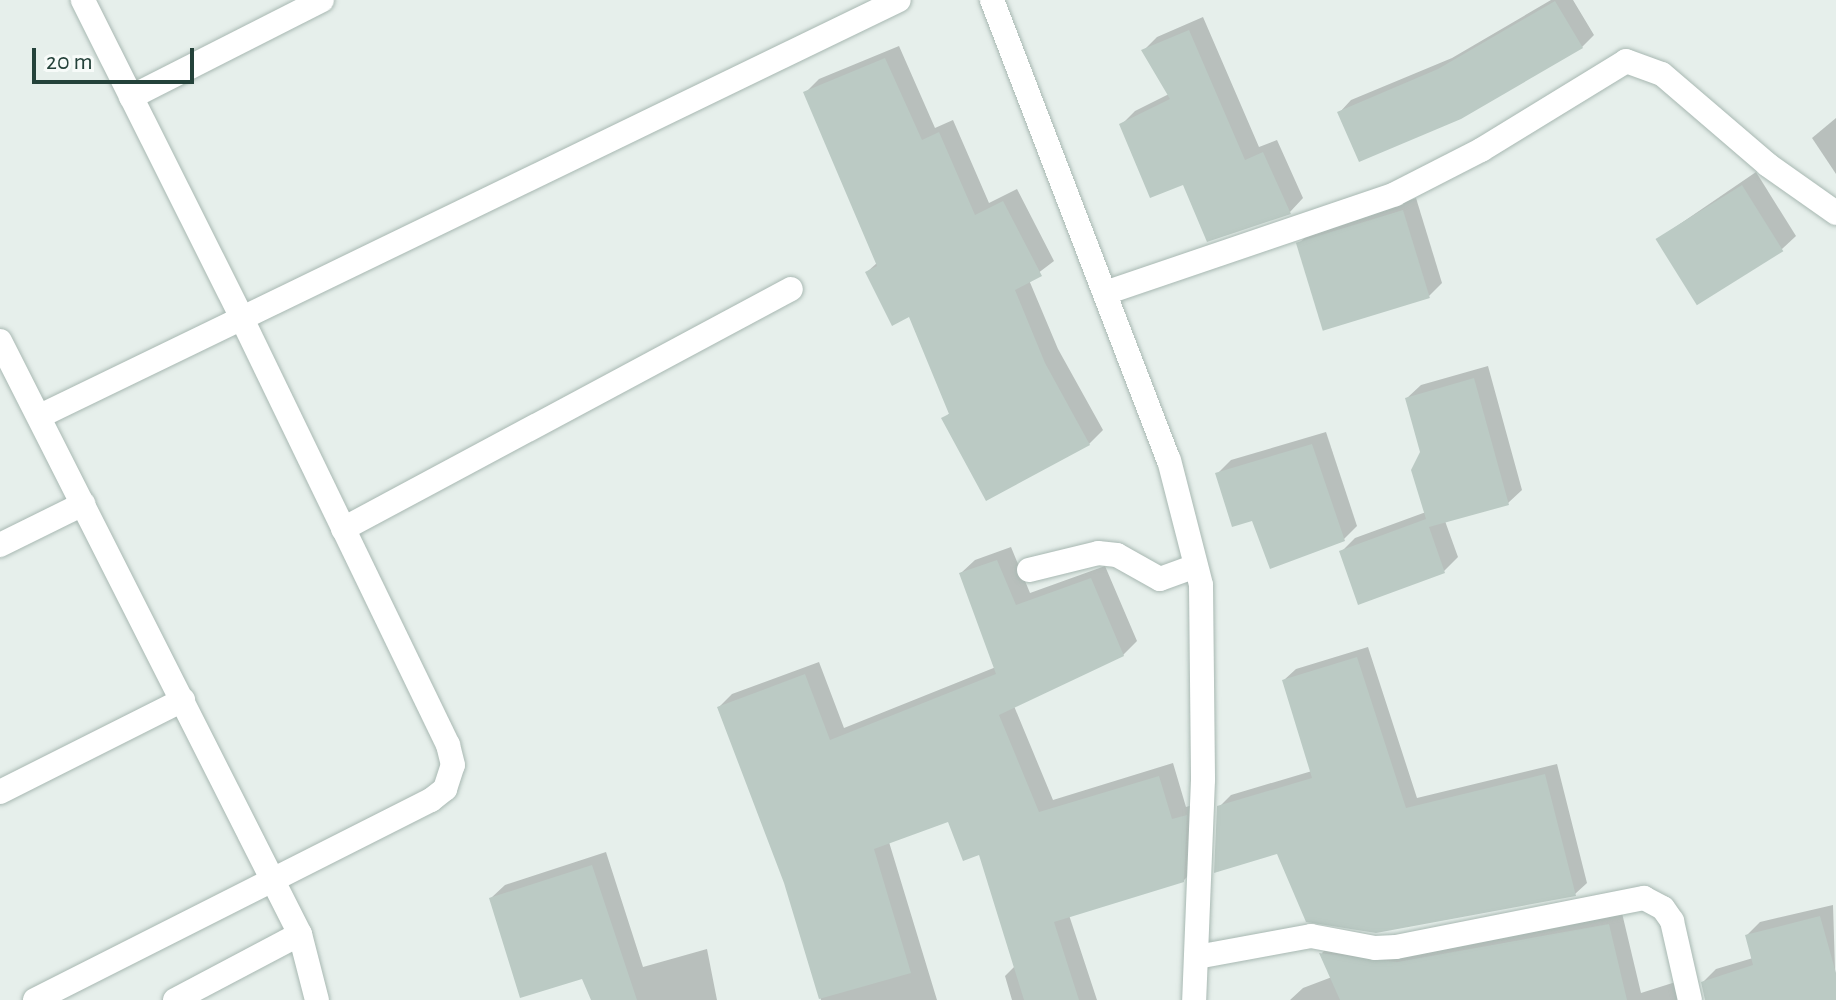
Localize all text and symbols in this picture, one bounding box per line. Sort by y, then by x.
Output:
scale bar [36,32,198,82]
text: 20 m [46,50,93,74]

